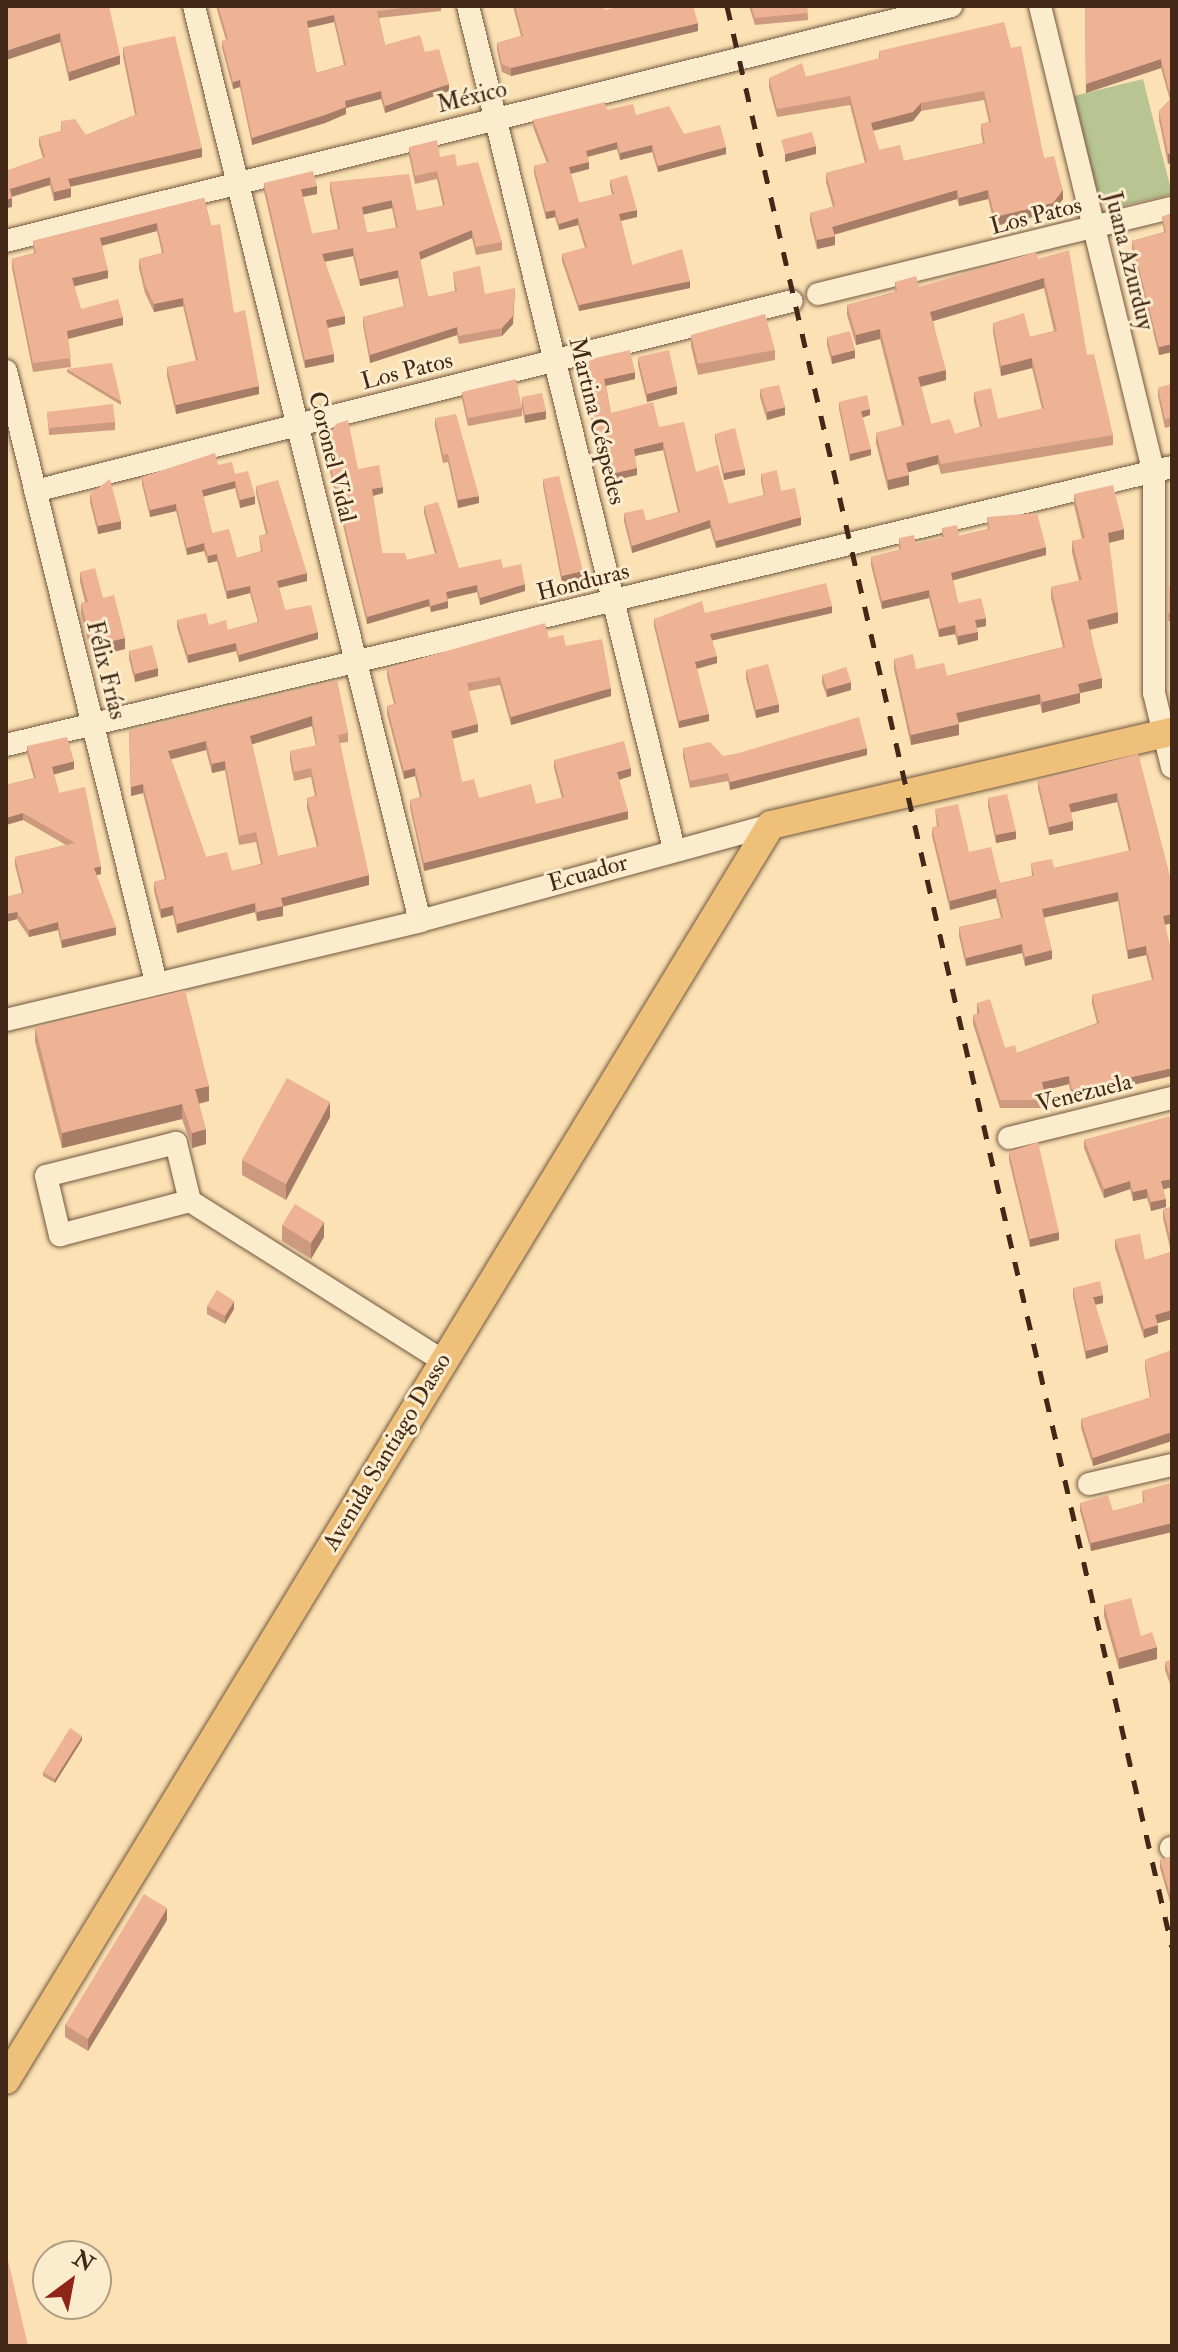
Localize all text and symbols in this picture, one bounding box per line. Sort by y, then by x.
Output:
street label: México [434,74,510,120]
street label: Juana Azurduy [1098,189,1160,333]
street label: Los Patos [987,191,1085,241]
street label: Martina Céspedes [562,334,632,508]
street label: Los Patos [358,346,456,396]
street label: Coronel Vidal [302,388,362,526]
street label: Honduras [534,557,632,607]
street label: Félix Frías [80,618,132,722]
street label: Ecuador [545,848,631,898]
street label: Venezuela [1033,1067,1135,1119]
street label: Avenida Santiago Dasso [317,1348,457,1556]
north arrow [32,2240,112,2320]
text: N [68,2244,99,2278]

